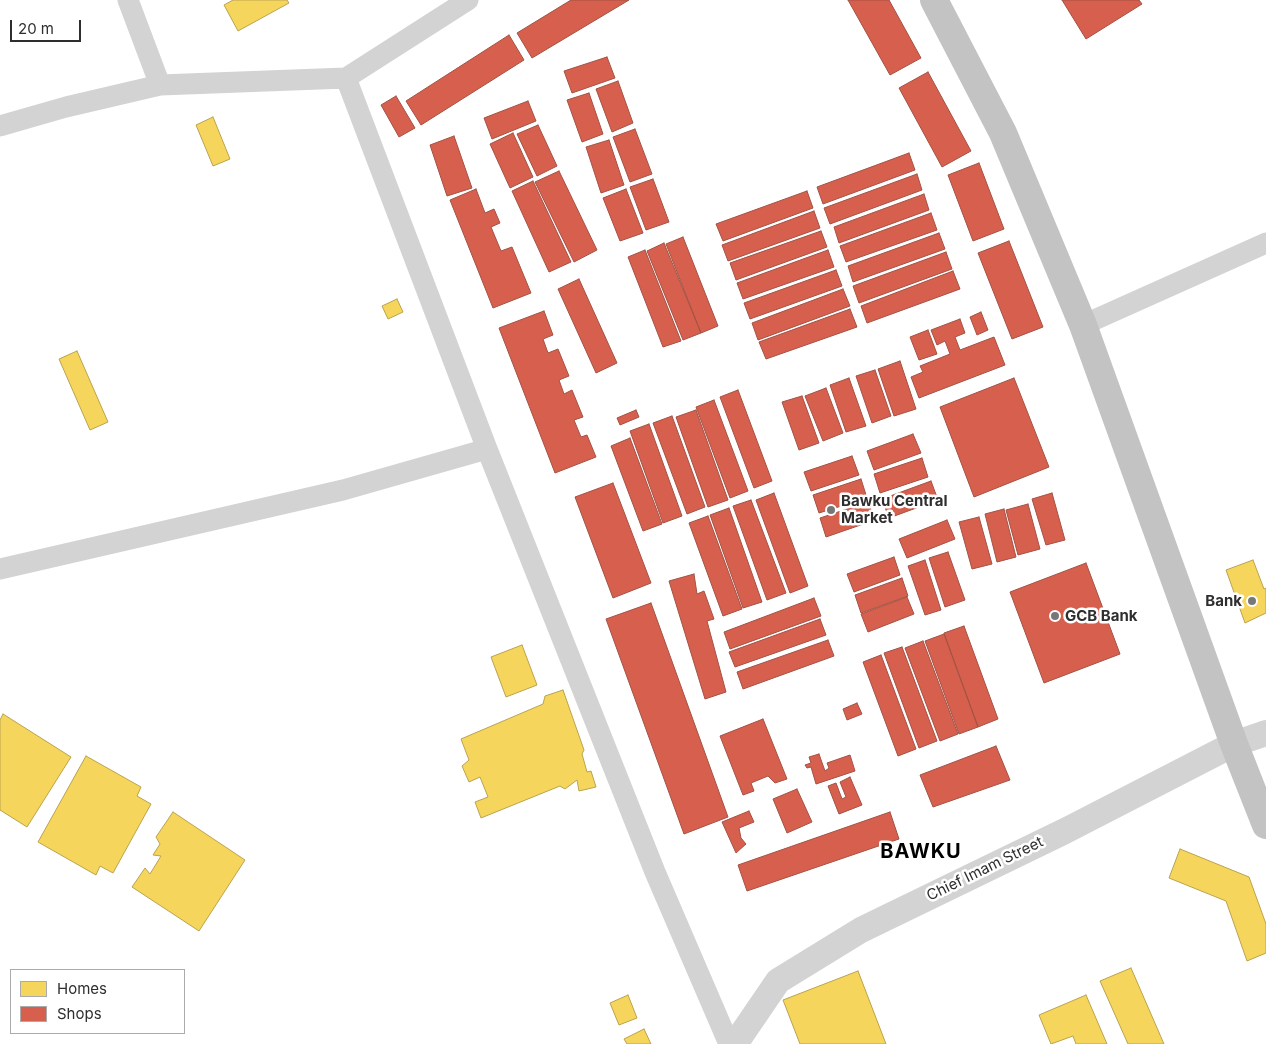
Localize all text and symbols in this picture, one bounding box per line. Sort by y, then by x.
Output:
scale bar [12,10,84,42]
text: 20 m [18,19,54,38]
place label: Bawku Central Market [841,492,948,527]
marker: Bawku Central Market [825,504,837,516]
place label: Bank [1205,592,1242,610]
marker: Bank [1246,595,1258,607]
place label: GCB Bank [1065,607,1138,625]
marker: GCB Bank [1049,610,1061,622]
street label: Chief Imam Street [924,833,1046,905]
district label: BAWKU [880,840,962,864]
legend [10,969,185,1034]
text: Homes [57,979,107,998]
text: Shops [57,1004,102,1023]

